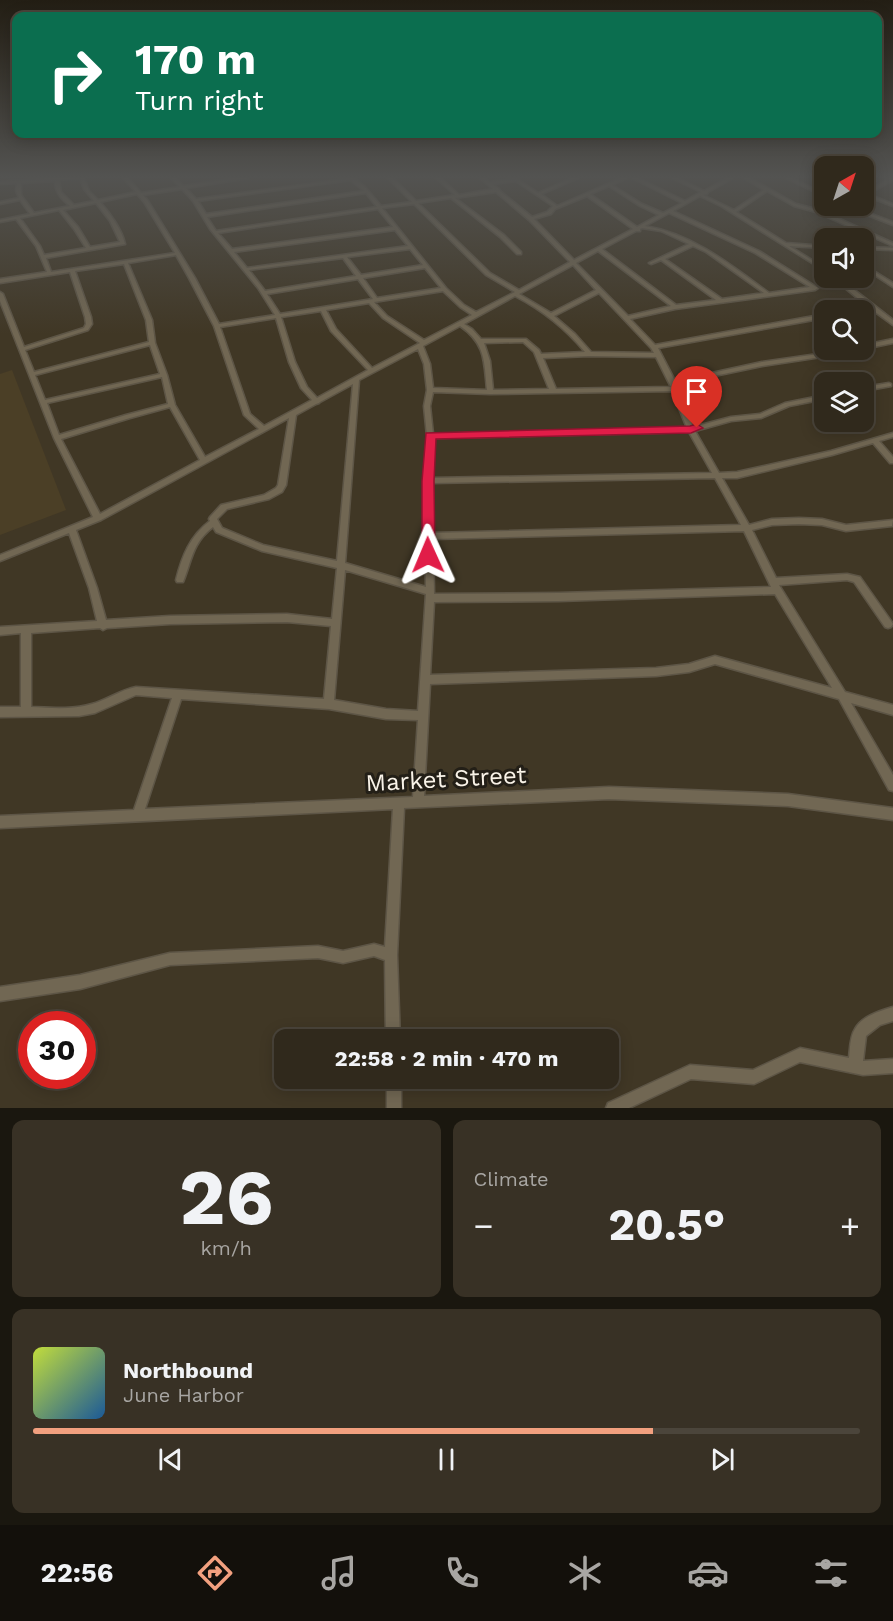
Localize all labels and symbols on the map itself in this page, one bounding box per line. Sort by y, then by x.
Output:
north arrow [814,156,874,216]
pin [671,366,722,428]
position arrow [396,523,460,587]
street label: Market Street [365,761,527,797]
speed limit sign: 30 [18,1011,96,1089]

